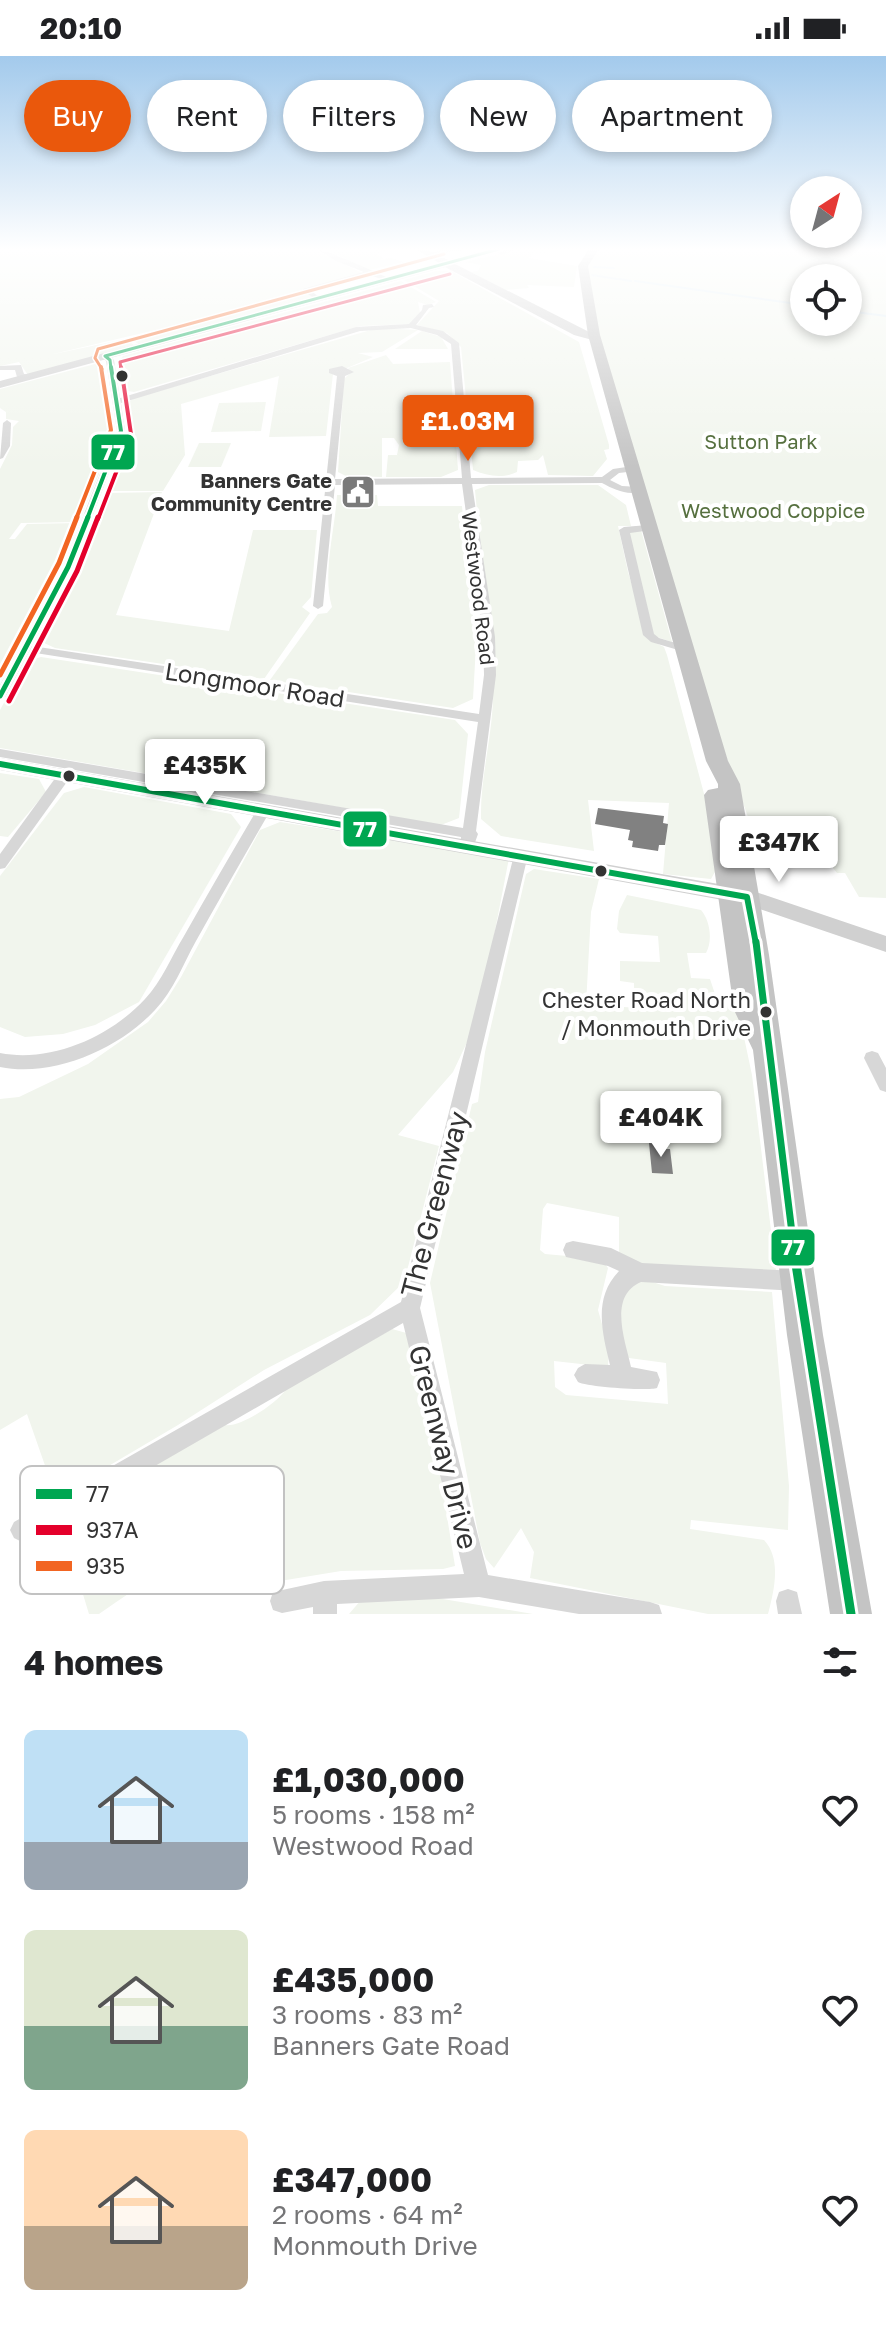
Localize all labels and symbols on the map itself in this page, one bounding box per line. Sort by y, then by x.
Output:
north arrow [790,176,862,248]
unlabelled marker [114,368,130,384]
pin: £1.03M [403,395,533,463]
park label: Sutton Park [704,429,818,453]
line badge: 77 [90,433,136,471]
text: 77 [101,438,125,465]
place label: Banners Gate Community Centre [151,468,332,515]
public building icon: Banners Gate Community Centre [339,473,377,511]
park label: Westwood Coppice [681,498,865,522]
street label: Westwood Road [458,510,500,666]
street label: Longmoor Road [163,655,347,713]
pin: £435K [149,739,261,807]
unlabelled marker [61,768,77,784]
line badge: 77 [342,810,388,848]
text: 77 [353,815,377,842]
pin: £347K [723,816,835,884]
unlabelled marker [593,863,609,879]
place label: Chester Road North / Monmouth Drive [542,986,751,1041]
marker: Chester Road North / Monmouth Drive [758,1004,774,1020]
pin: £404K [605,1091,717,1159]
street label: The Greenway [393,1107,475,1300]
line badge: 77 [770,1228,816,1267]
text: 77 [781,1233,805,1260]
street label: Greenway Drive [403,1341,485,1553]
legend [20,1466,284,1594]
text: 77 [86,1480,109,1507]
text: 937A [86,1516,139,1543]
text: 935 [86,1552,125,1579]

